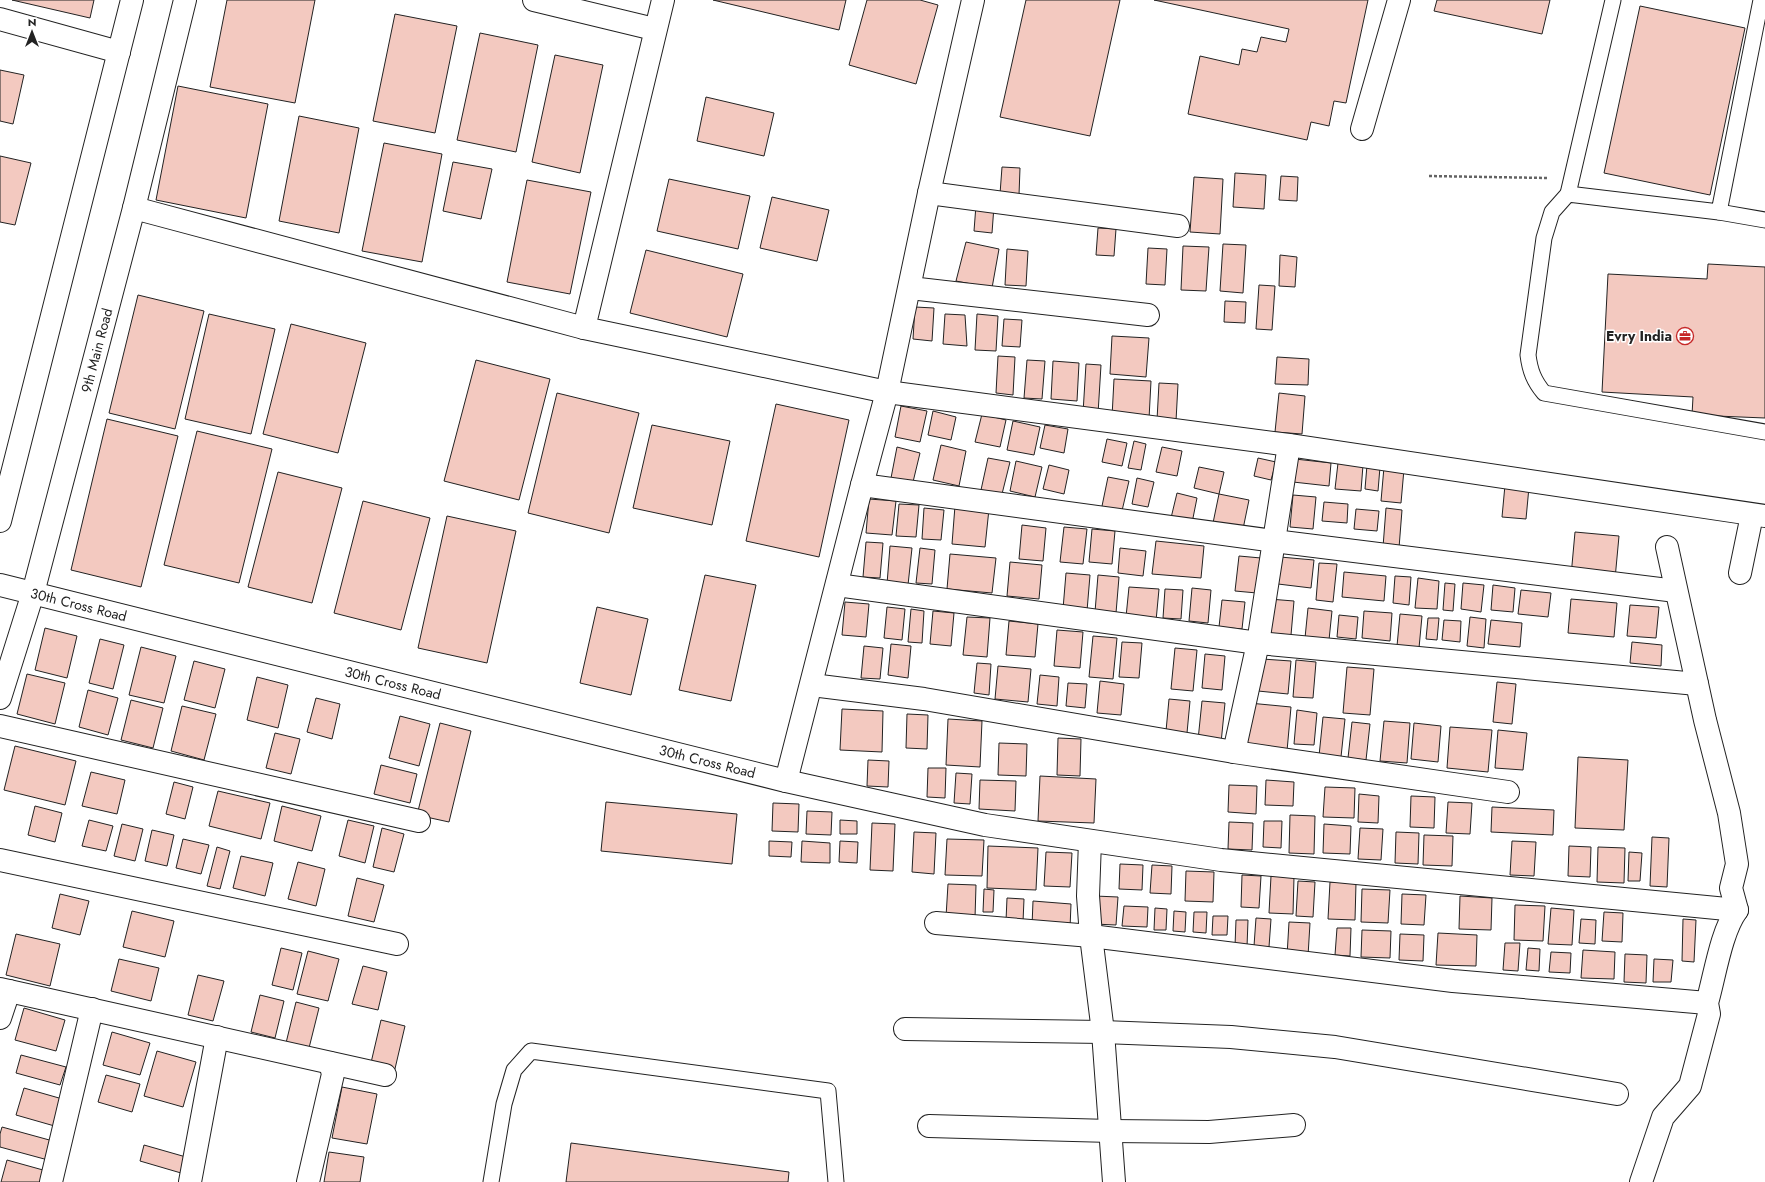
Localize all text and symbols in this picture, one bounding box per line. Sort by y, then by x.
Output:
north arrow [12,12,52,52]
text: N [28,14,36,30]
street label: 9th Main Road [76,306,117,395]
place label: Evry India [1606,326,1672,346]
office icon: Evry India [1675,326,1695,346]
street label: 30th Cross Road [28,583,129,626]
street label: 30th Cross Road [343,661,443,705]
street label: 30th Cross Road [657,740,758,783]

